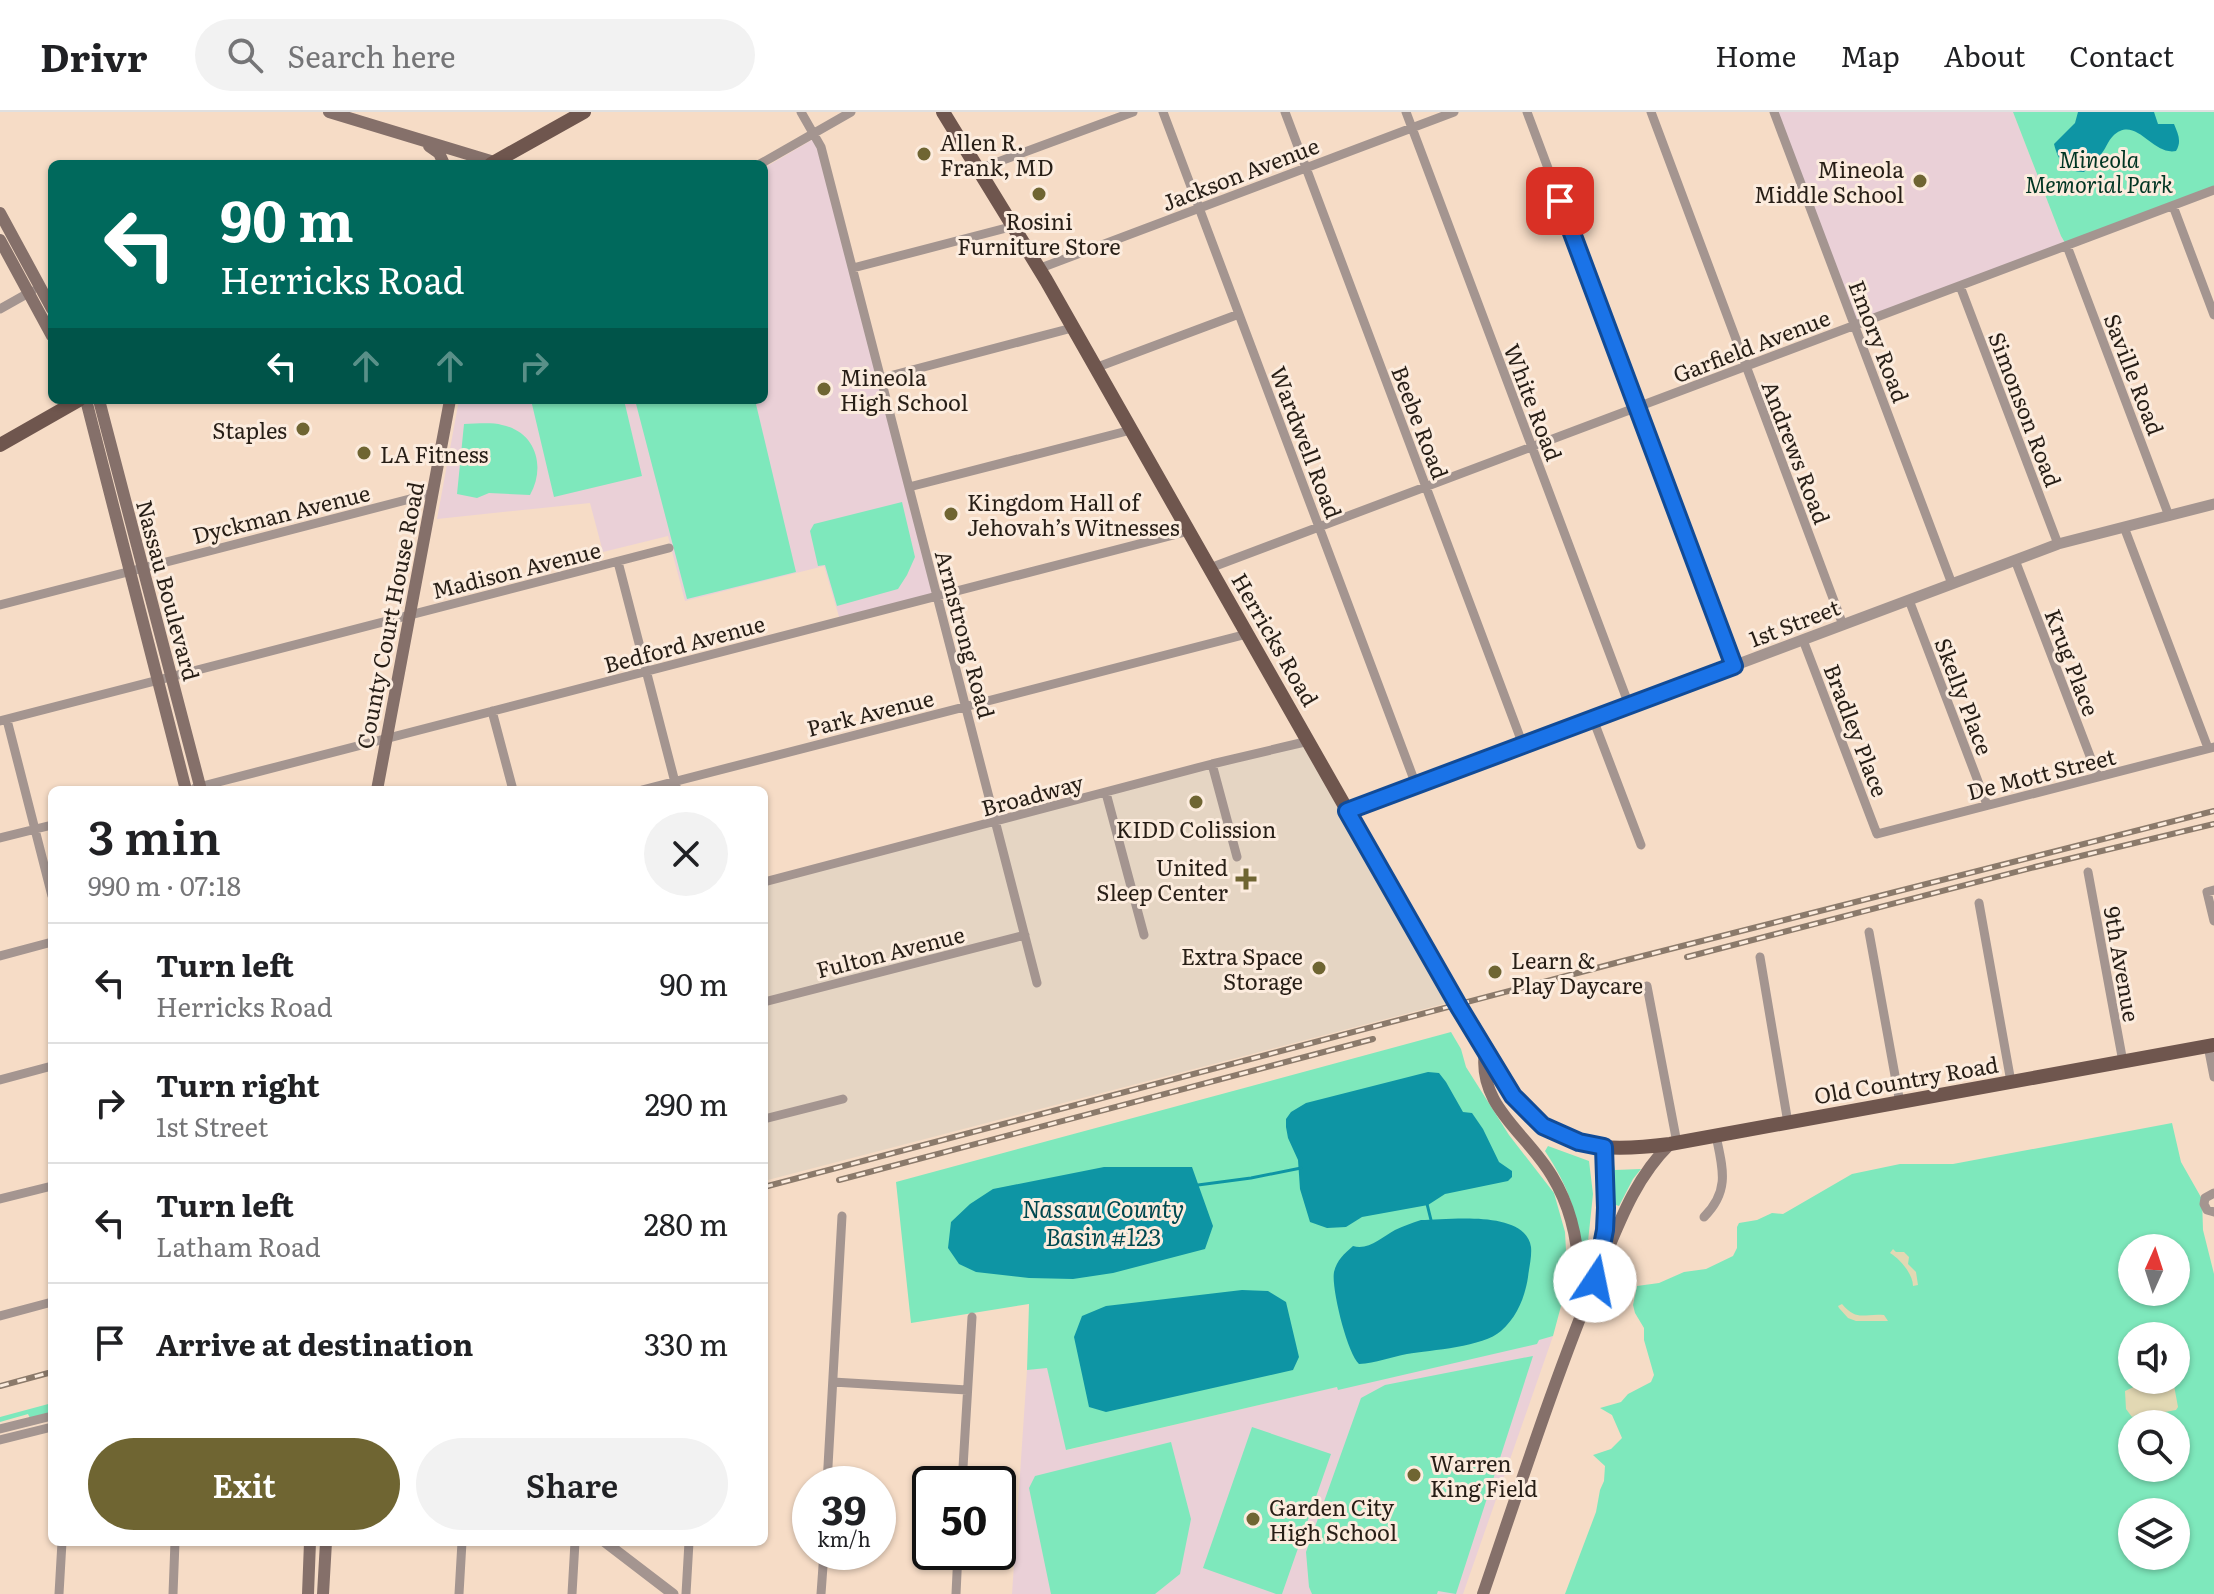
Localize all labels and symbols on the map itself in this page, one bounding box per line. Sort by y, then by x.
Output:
place label: Allen R. Frank, MD [940,125,1054,183]
street label: Jackson Avenue [1157,128,1323,218]
park label: Mineola Memorial Park [2025,142,2173,200]
marker: Allen R. Frank, MD [915,145,933,163]
place label: Mineola Middle School [1754,152,1904,210]
pin [1526,167,1594,235]
marker: Mineola Middle School [1911,172,1929,190]
marker: Rosini Furniture Store [1030,185,1048,203]
place label: Rosini Furniture Store [957,204,1121,262]
street label: Emory Road [1842,275,1918,407]
street label: Garfield Avenue [1668,300,1834,390]
street label: Saville Road [2097,308,2173,440]
street label: Simonson Road [1981,327,2071,491]
street label: White Road [1497,339,1571,465]
place label: Mineola High School [840,360,968,418]
street label: Beebe Road [1384,360,1458,484]
street label: Wardwell Road [1263,361,1351,523]
street label: Andrews Road [1754,375,1840,529]
marker: Mineola High School [815,380,833,398]
place label: Staples [212,413,287,446]
marker: Staples [294,420,312,438]
place label: LA Fitness [380,437,489,470]
marker: LA Fitness [355,444,373,462]
street label: Dyckman Avenue [189,475,373,551]
street label: County Court House Road [347,478,431,752]
place label: Kingdom Hall of Jehovah’s Witnesses [967,485,1180,543]
street label: Nassau Boulevard [129,496,209,684]
marker: Kingdom Hall of Jehovah’s Witnesses [942,505,960,523]
street label: Madison Avenue [428,532,604,606]
street label: Armstrong Road [928,546,1004,722]
street label: Herricks Road [1224,566,1328,712]
street label: 1st Street [1744,590,1844,654]
street label: Krug Place [2037,604,2109,720]
street label: Bedford Avenue [600,606,768,680]
street label: Skelly Place [1928,633,2002,759]
street label: Bradley Place [1816,659,1898,801]
street label: Park Avenue [803,680,937,744]
street label: De Mott Street [1963,739,2119,807]
street label: Broadway [977,764,1087,823]
marker: KIDD Colission [1187,793,1205,811]
place label: KIDD Colission [1116,812,1276,845]
place label: United Sleep Center [1096,850,1229,908]
marker: United Sleep Center [1235,868,1257,890]
street label: 9th Avenue [2097,904,2149,1024]
street label: Fulton Avenue [812,917,968,985]
place label: Extra Space Storage [1181,939,1303,997]
place label: Learn & Play Daycare [1511,943,1643,1001]
marker: Extra Space Storage [1310,959,1328,977]
marker: Learn & Play Daycare [1486,963,1504,981]
street label: Old Country Road [1811,1047,2001,1111]
water label: Nassau County Basin #123 [1022,1190,1184,1253]
north arrow [2118,1234,2190,1306]
position arrow [1553,1239,1637,1323]
place label: Warren King Field [1430,1446,1538,1504]
speed limit sign: 50 [912,1466,1016,1570]
marker: Warren King Field [1405,1466,1423,1484]
place label: Garden City High School [1269,1490,1397,1548]
marker: Garden City High School [1244,1510,1262,1528]

